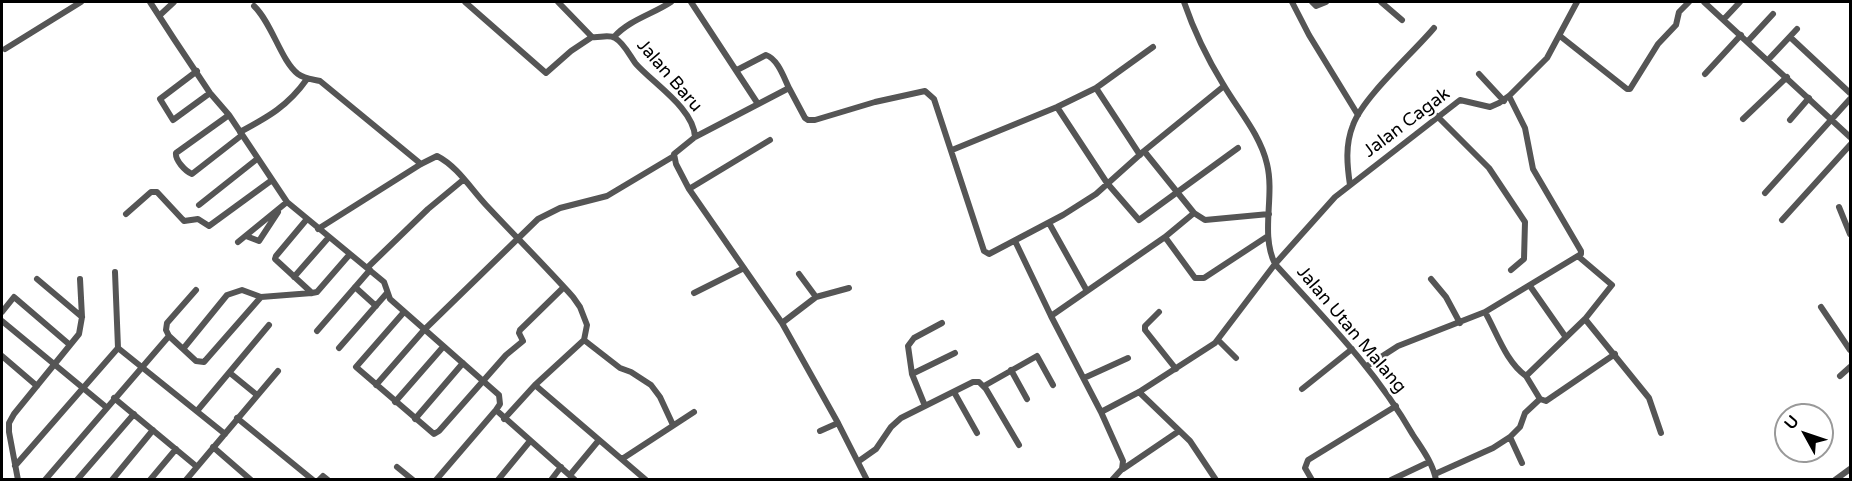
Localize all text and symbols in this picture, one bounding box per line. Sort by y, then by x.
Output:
street label: Jalan Baru [632,35,706,117]
street label: Jalan Cagak [1360,83,1454,163]
street label: Jalan Utan Malang [1292,262,1410,398]
north arrow [1774,403,1834,463]
text: U [1780,412,1803,434]

